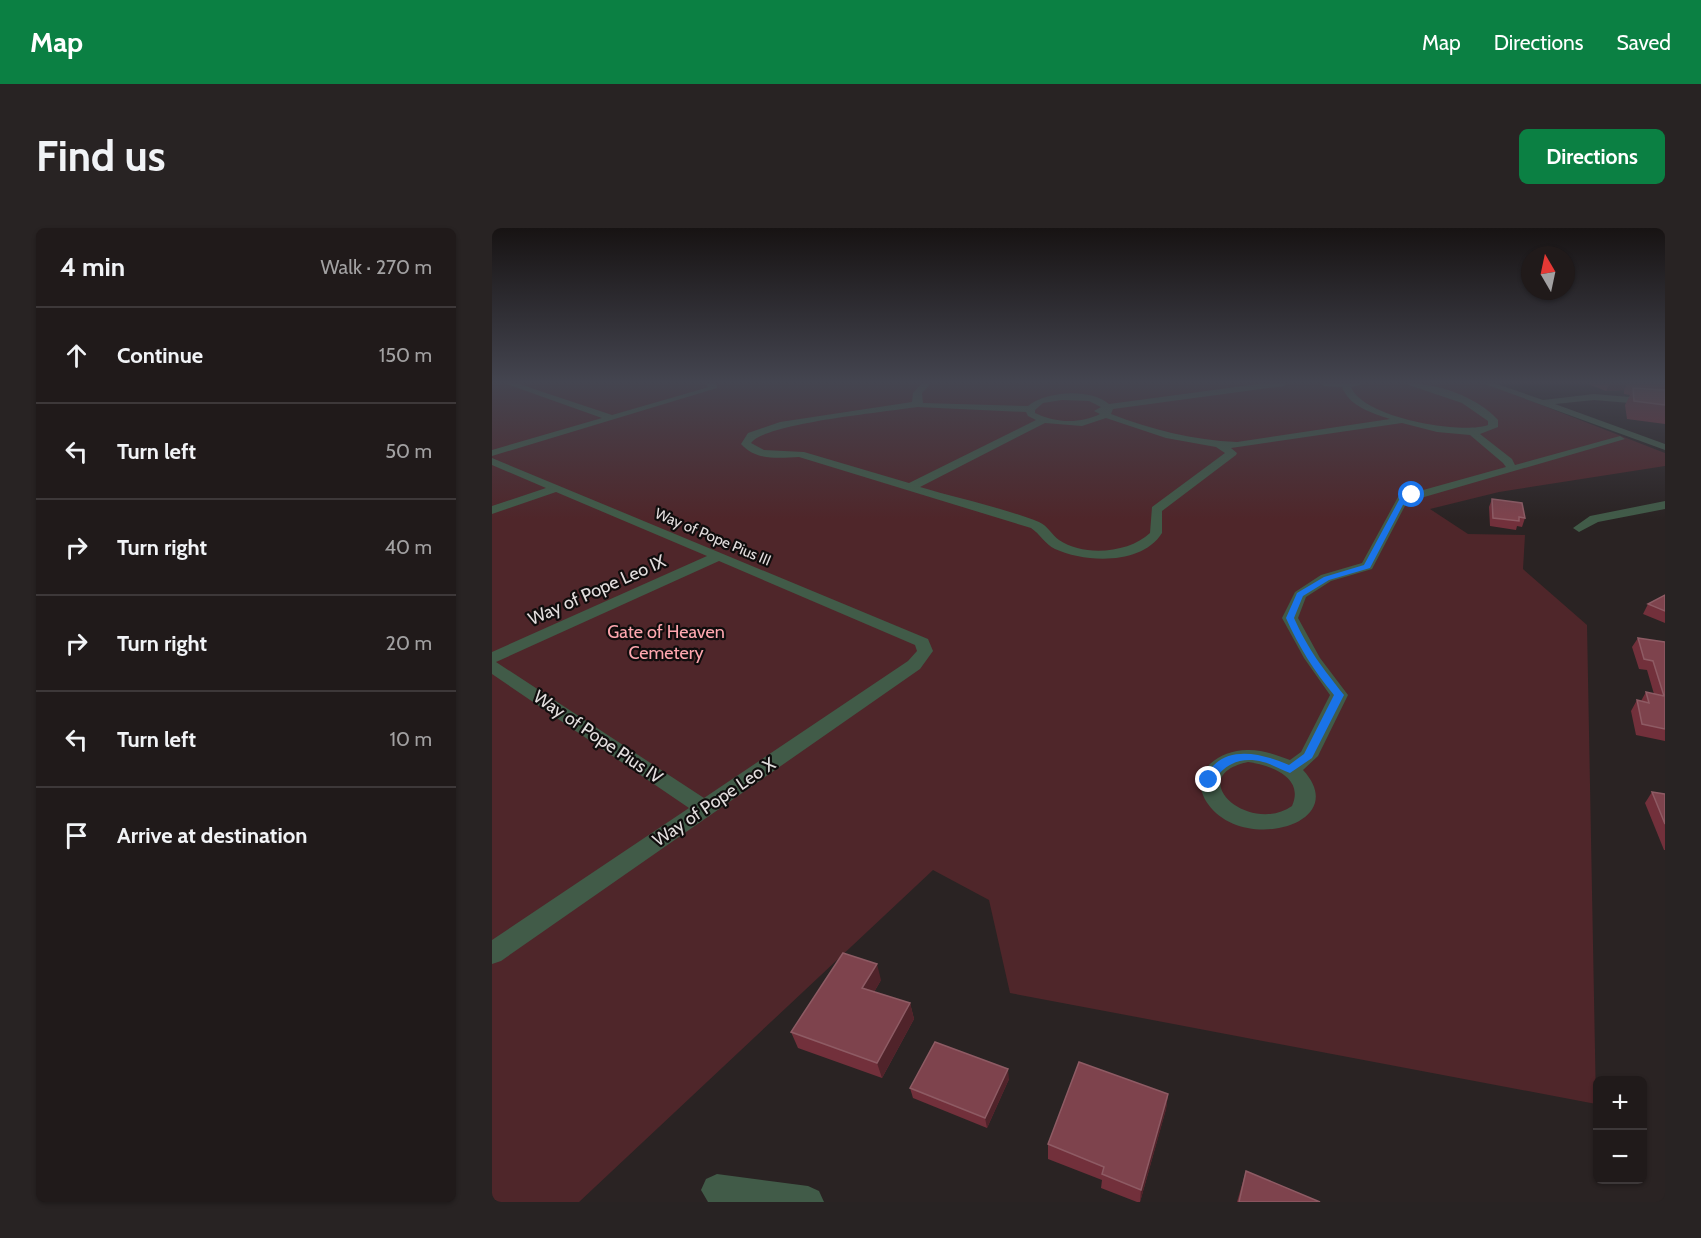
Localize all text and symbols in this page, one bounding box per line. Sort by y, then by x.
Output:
text: Map [30,25,83,59]
text: Map [1422,30,1461,55]
text: Directions [1494,30,1583,55]
text: Saved [1616,30,1671,55]
button: Directions [1519,129,1665,184]
text: Find us [36,130,165,182]
north arrow [1521,246,1575,300]
text: 4 min [60,251,125,283]
text: Walk · 270 m [320,255,432,279]
icon: ahead [60,339,93,372]
text: Continue [117,342,203,369]
text: 150 m [379,343,432,367]
icon: left [60,435,93,468]
text: Turn left [117,438,196,465]
text: 50 m [385,439,432,463]
route start [1398,481,1424,507]
street label: Way of Pope Pius III [652,504,774,570]
icon: right [60,531,93,564]
text: Turn right [117,534,207,561]
text: 40 m [384,535,432,559]
street label: Way of Pope Leo IX [525,550,669,630]
park label: Gate of Heaven Cemetery [607,621,725,664]
icon: right [60,627,93,660]
text: Turn right [117,630,207,657]
text: 20 m [386,631,432,655]
street label: Way of Pope Pius IV [529,686,667,788]
icon: left [60,723,93,756]
text: Turn left [117,726,196,753]
text: 10 m [389,727,432,751]
street label: Way of Pope Leo X [648,753,780,851]
route end [1195,766,1221,792]
icon: arrive [60,819,93,852]
text: Arrive at destination [117,822,307,849]
map controls [1593,1076,1647,1184]
button: + [1593,1076,1647,1130]
button: − [1593,1130,1647,1184]

